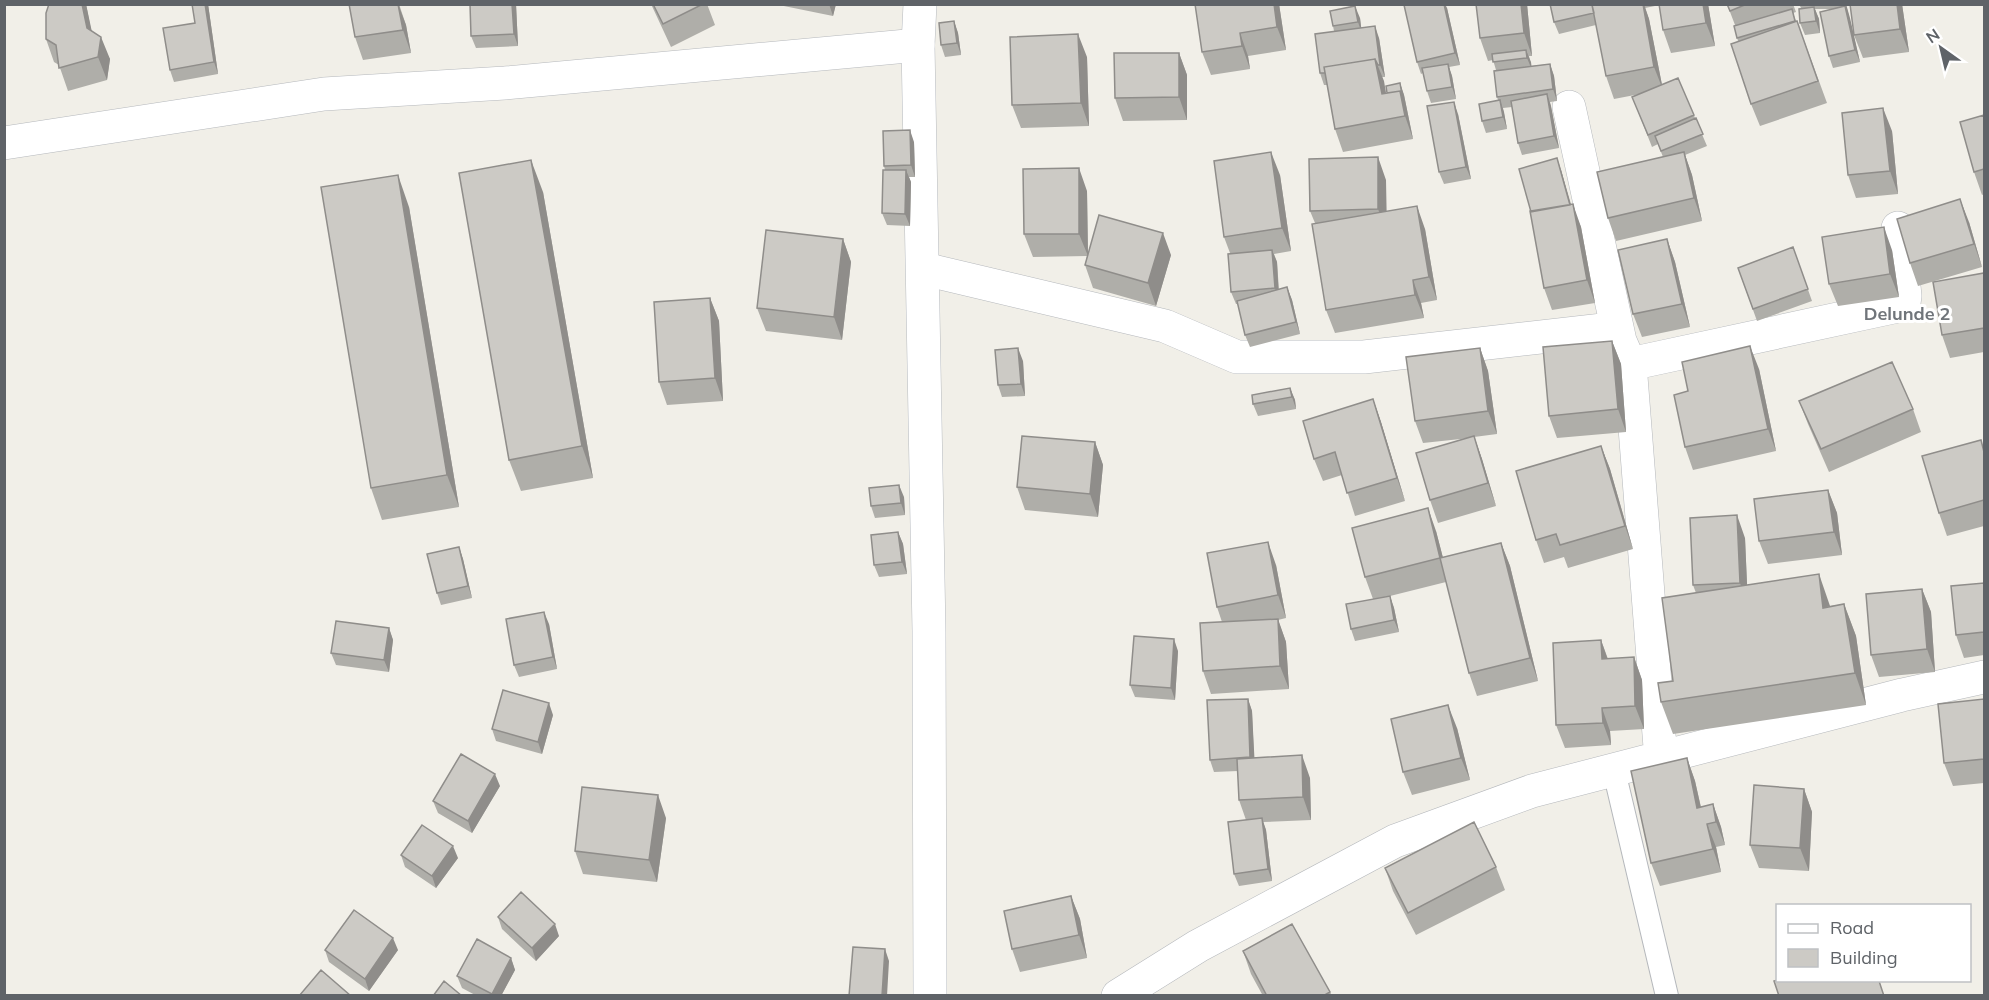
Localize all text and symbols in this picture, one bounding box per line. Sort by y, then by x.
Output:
north arrow [1911,18,1971,78]
text: N [1922,24,1943,47]
district label: Delunde 2 [1864,302,1950,325]
legend [1776,904,1971,982]
text: Road [1830,916,1874,939]
text: Building [1830,946,1898,969]

